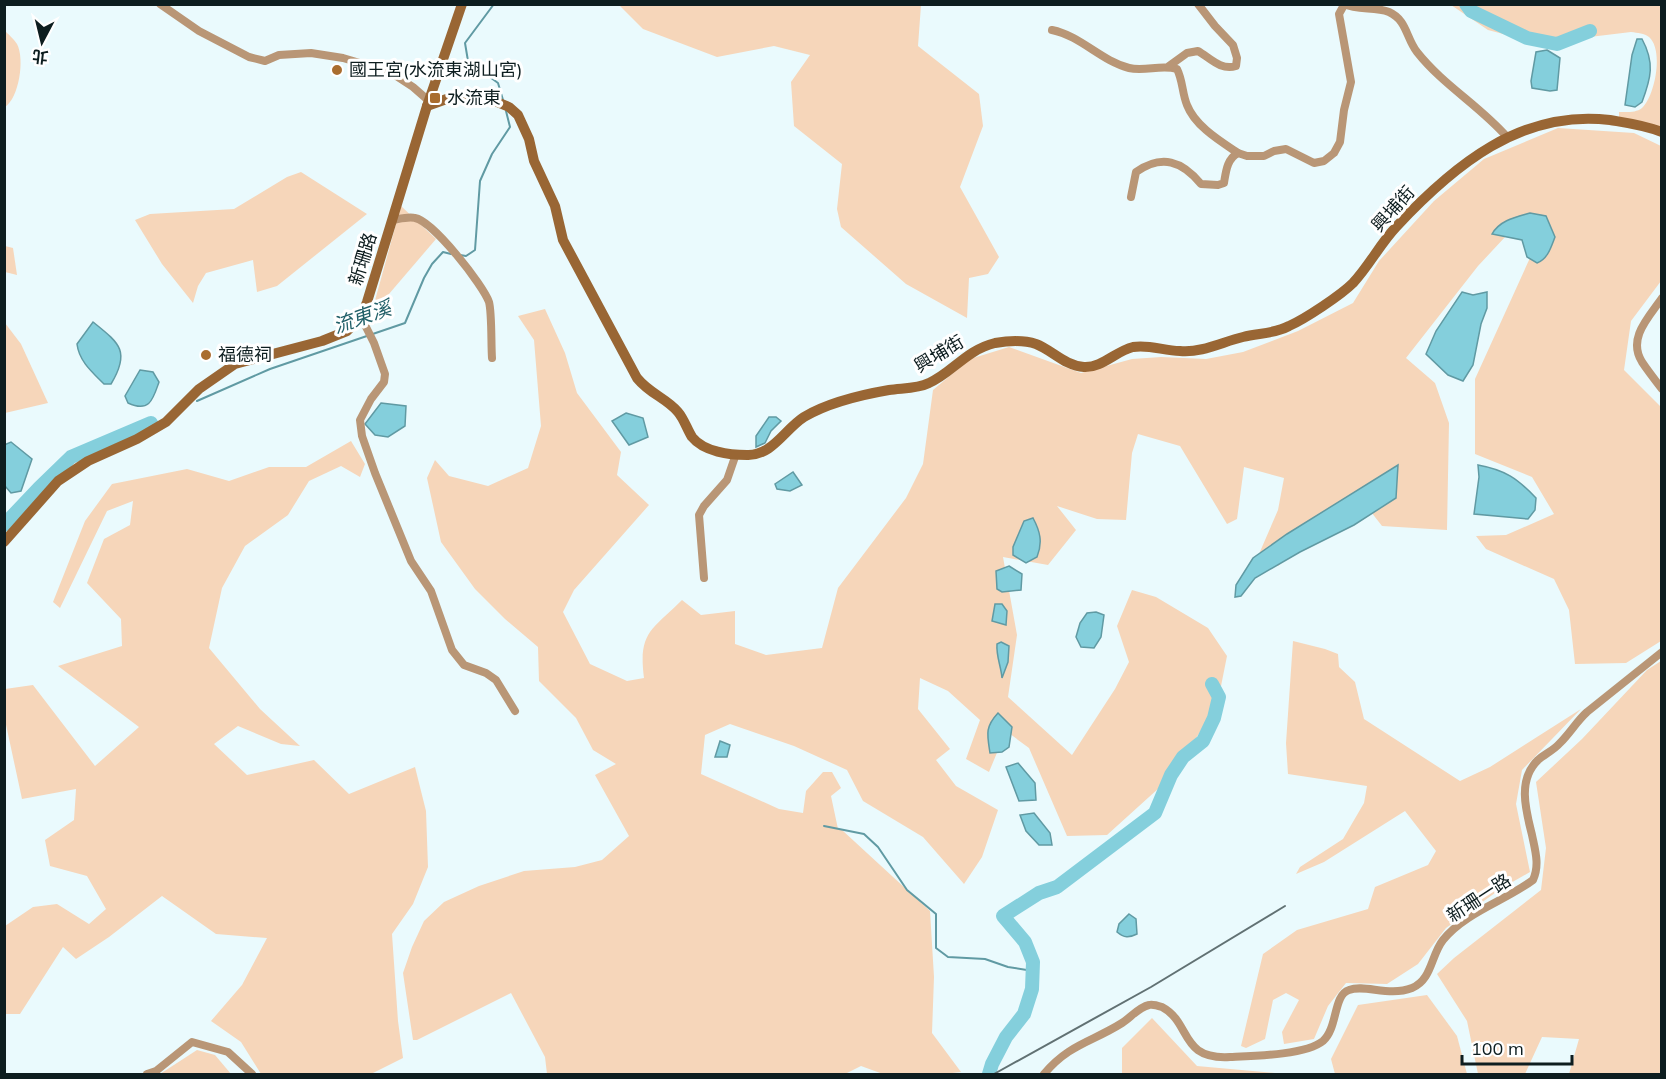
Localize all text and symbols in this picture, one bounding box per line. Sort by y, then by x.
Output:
north arrow [12,12,72,72]
text: 北 [31,46,49,68]
place label: 國王宮(水流東湖山宮) [349,58,522,81]
marker: 國王宮(水流東湖山宮) [330,63,344,77]
place label: 水流東 [447,86,501,109]
marker: 水流東 [428,91,442,105]
street label: 興埔街 [1366,181,1419,236]
street label: 新珊路 [344,230,381,288]
water label: 流東溪 [329,294,397,338]
street label: 興埔街 [910,330,968,377]
place label: 福德祠 [218,343,272,366]
marker: 福德祠 [199,348,213,362]
street label: 新珊一路 [1442,868,1515,927]
scale bar [1462,1028,1572,1066]
text: 100 m [1471,1037,1524,1060]

